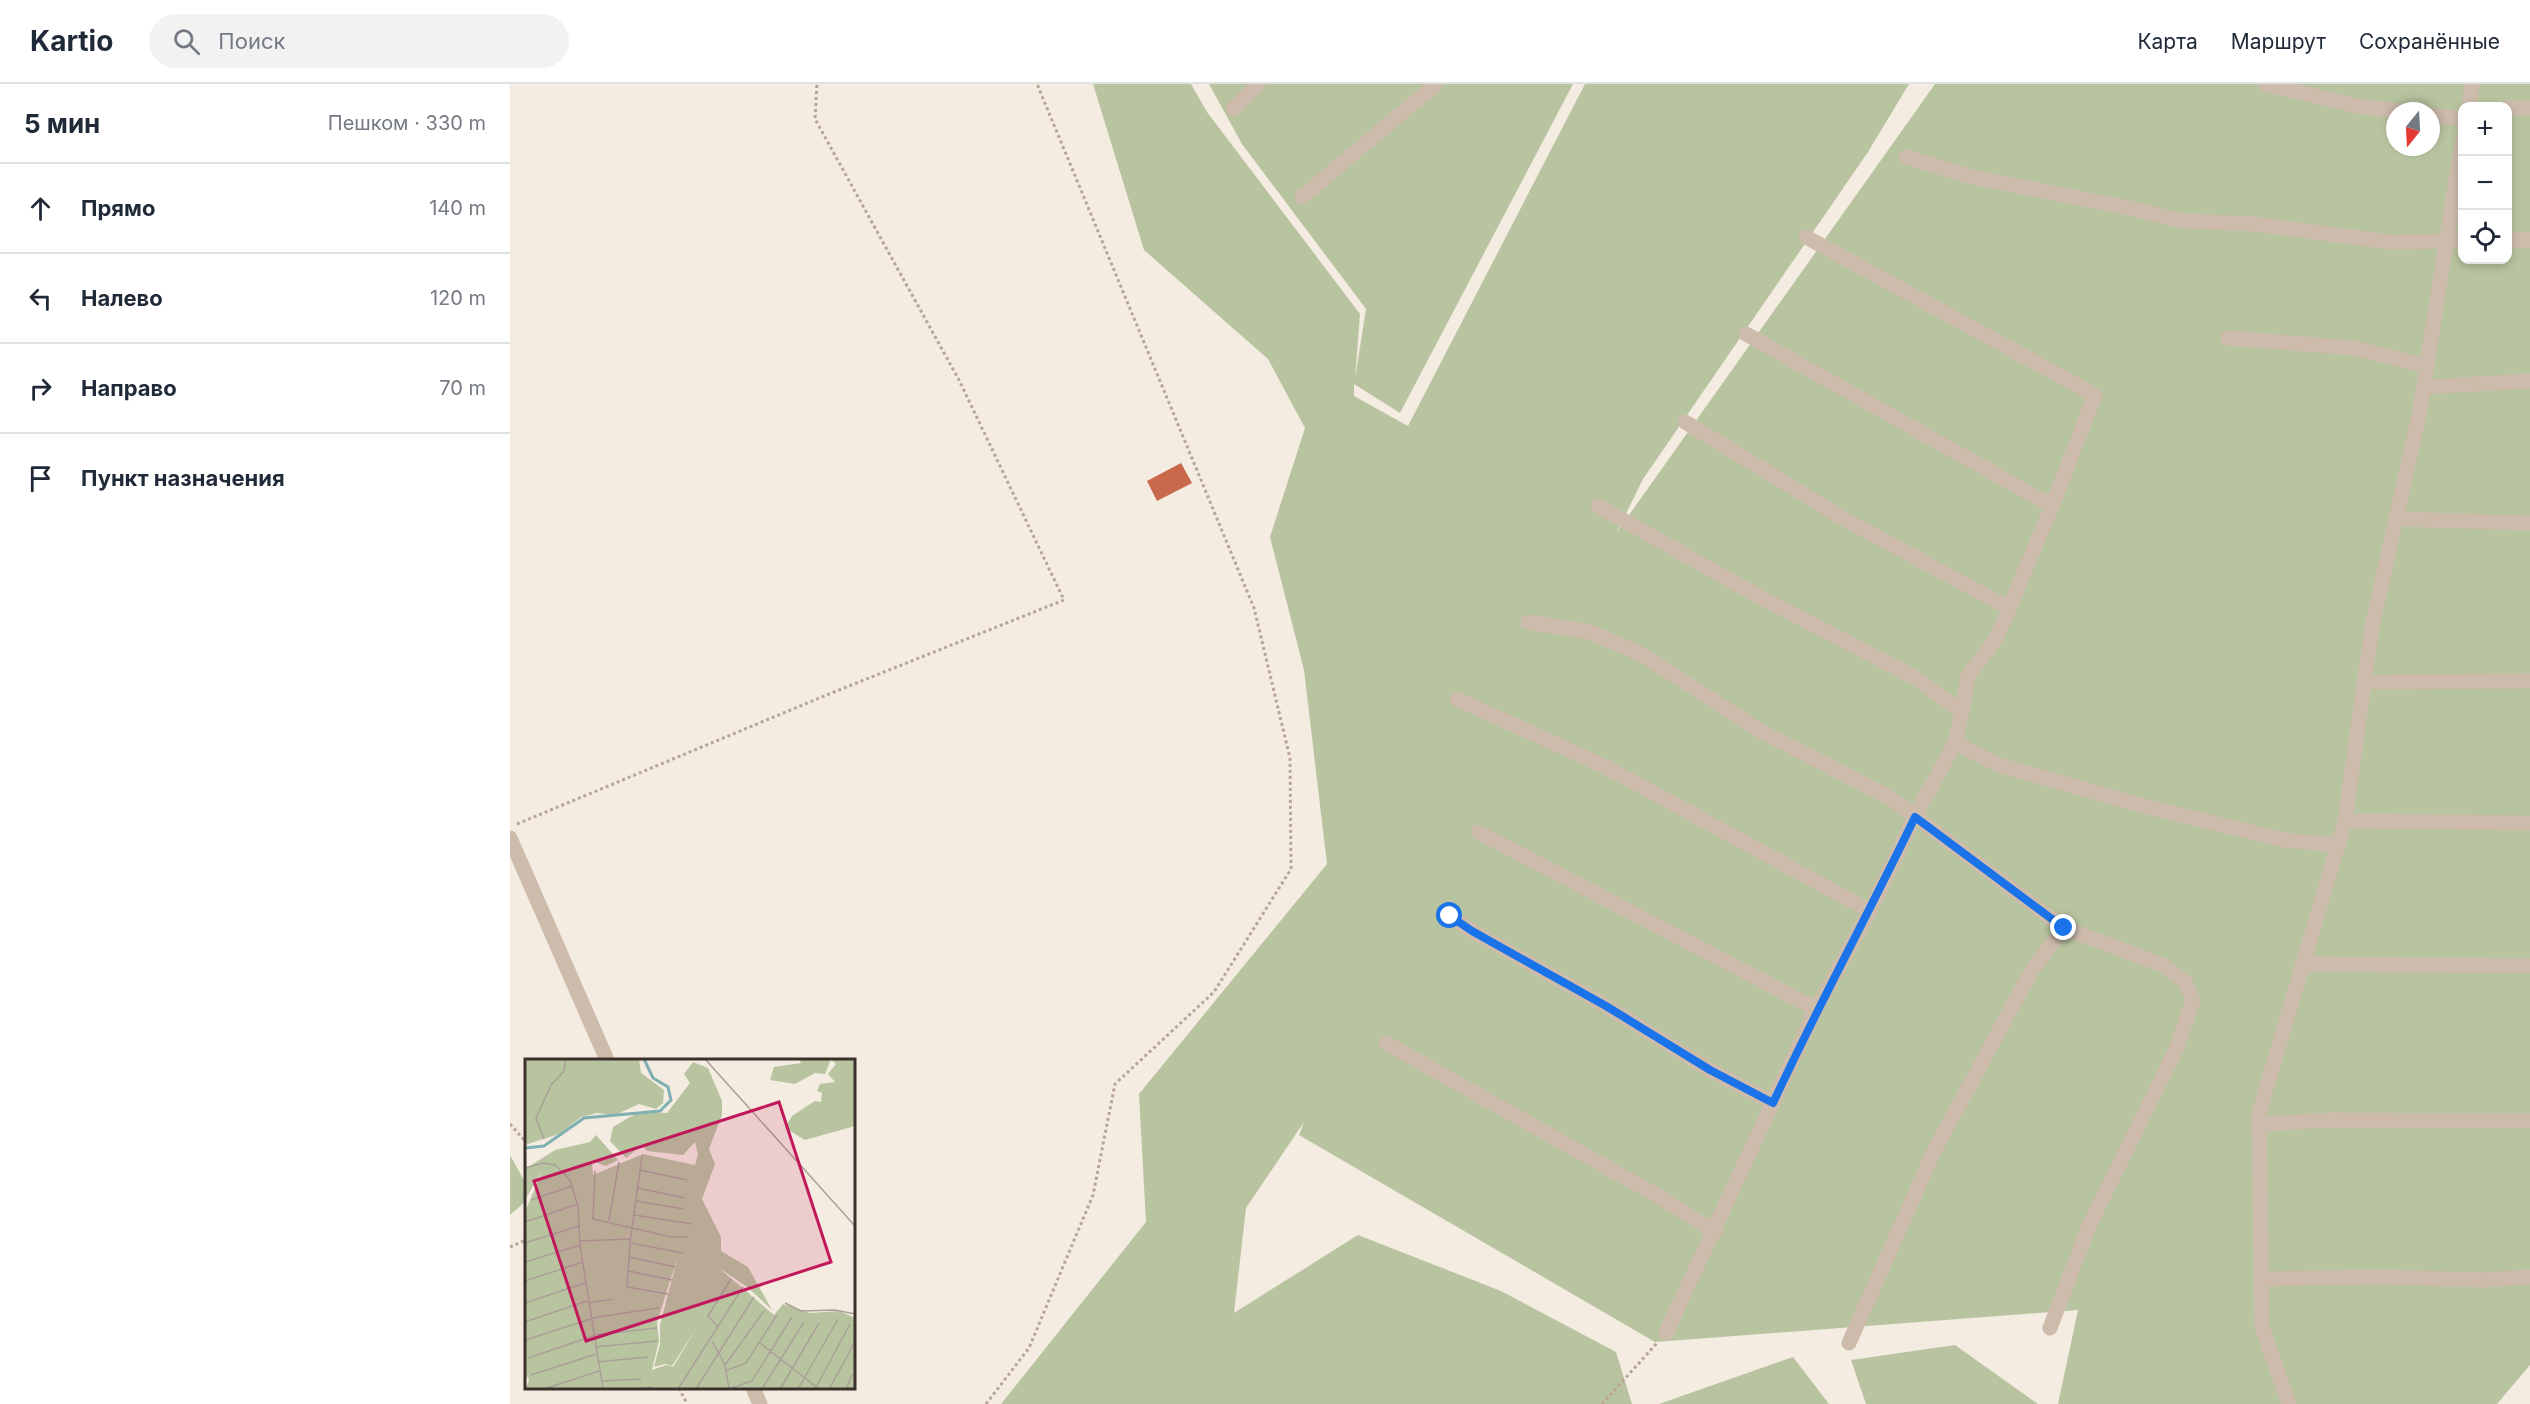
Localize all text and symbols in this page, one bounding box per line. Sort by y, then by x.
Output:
search box [149,14,569,68]
text: Kartio [30,24,113,58]
icon: search [170,25,203,58]
text: Поиск [218,28,285,54]
text: Карта [2137,29,2198,54]
text: Маршрут [2231,29,2326,54]
text: Сохранённые [2359,29,2500,54]
north arrow [2386,102,2440,156]
map controls [2458,102,2512,264]
button: + [2458,102,2512,156]
text: 5 мин [24,108,100,139]
text: Пешком · 330 m [328,111,486,135]
button: − [2458,156,2512,210]
icon: ahead [24,192,57,225]
text: Прямо [81,195,155,221]
text: 140 m [429,196,486,220]
button: locate [2458,210,2512,264]
icon: left [24,282,57,315]
text: Налево [81,285,163,311]
text: 120 m [430,286,486,310]
icon: right [24,372,57,405]
text: Направо [81,375,177,401]
text: 70 m [439,376,486,400]
icon: arrive [24,462,57,495]
text: Пункт назначения [81,465,285,491]
route start [1436,902,1462,928]
route end [2050,914,2076,940]
inset map [525,1059,855,1389]

